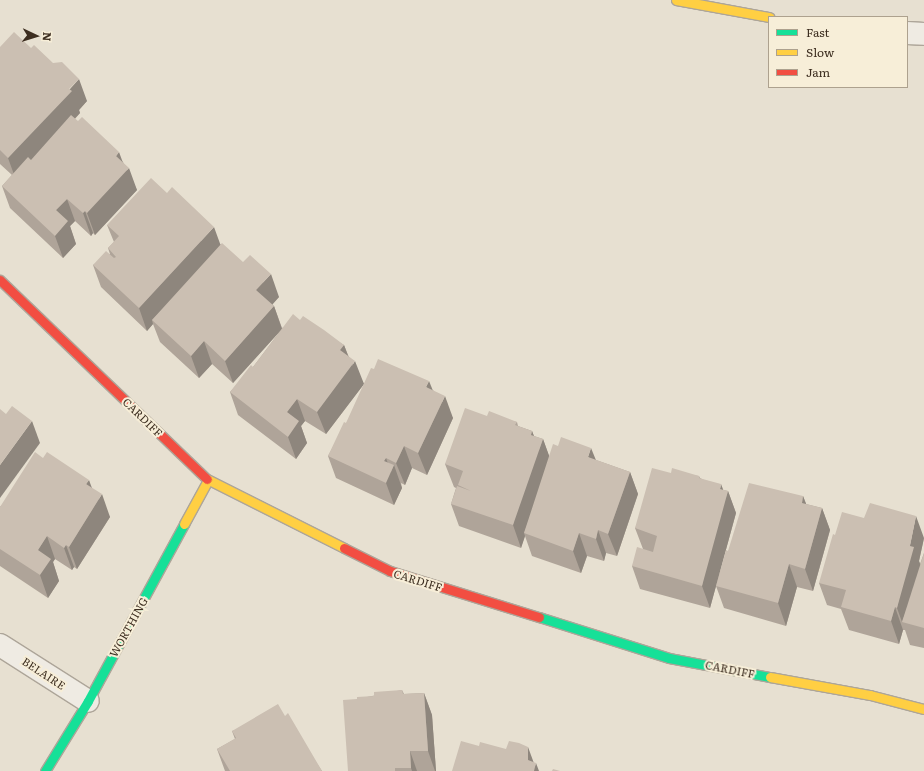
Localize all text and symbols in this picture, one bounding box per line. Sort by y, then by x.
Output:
north arrow [16,16,56,56]
legend [768,16,908,88]
text: Fast [806,23,829,41]
text: N [40,32,56,42]
text: Slow [806,43,834,61]
text: Jam [806,63,830,81]
street label: CARDIFF [120,395,166,439]
street label: CARDIFF [392,566,444,594]
street label: WORTHING [106,595,150,659]
street label: BELAIRE [20,654,68,692]
street label: CARDIFF [704,658,756,680]

